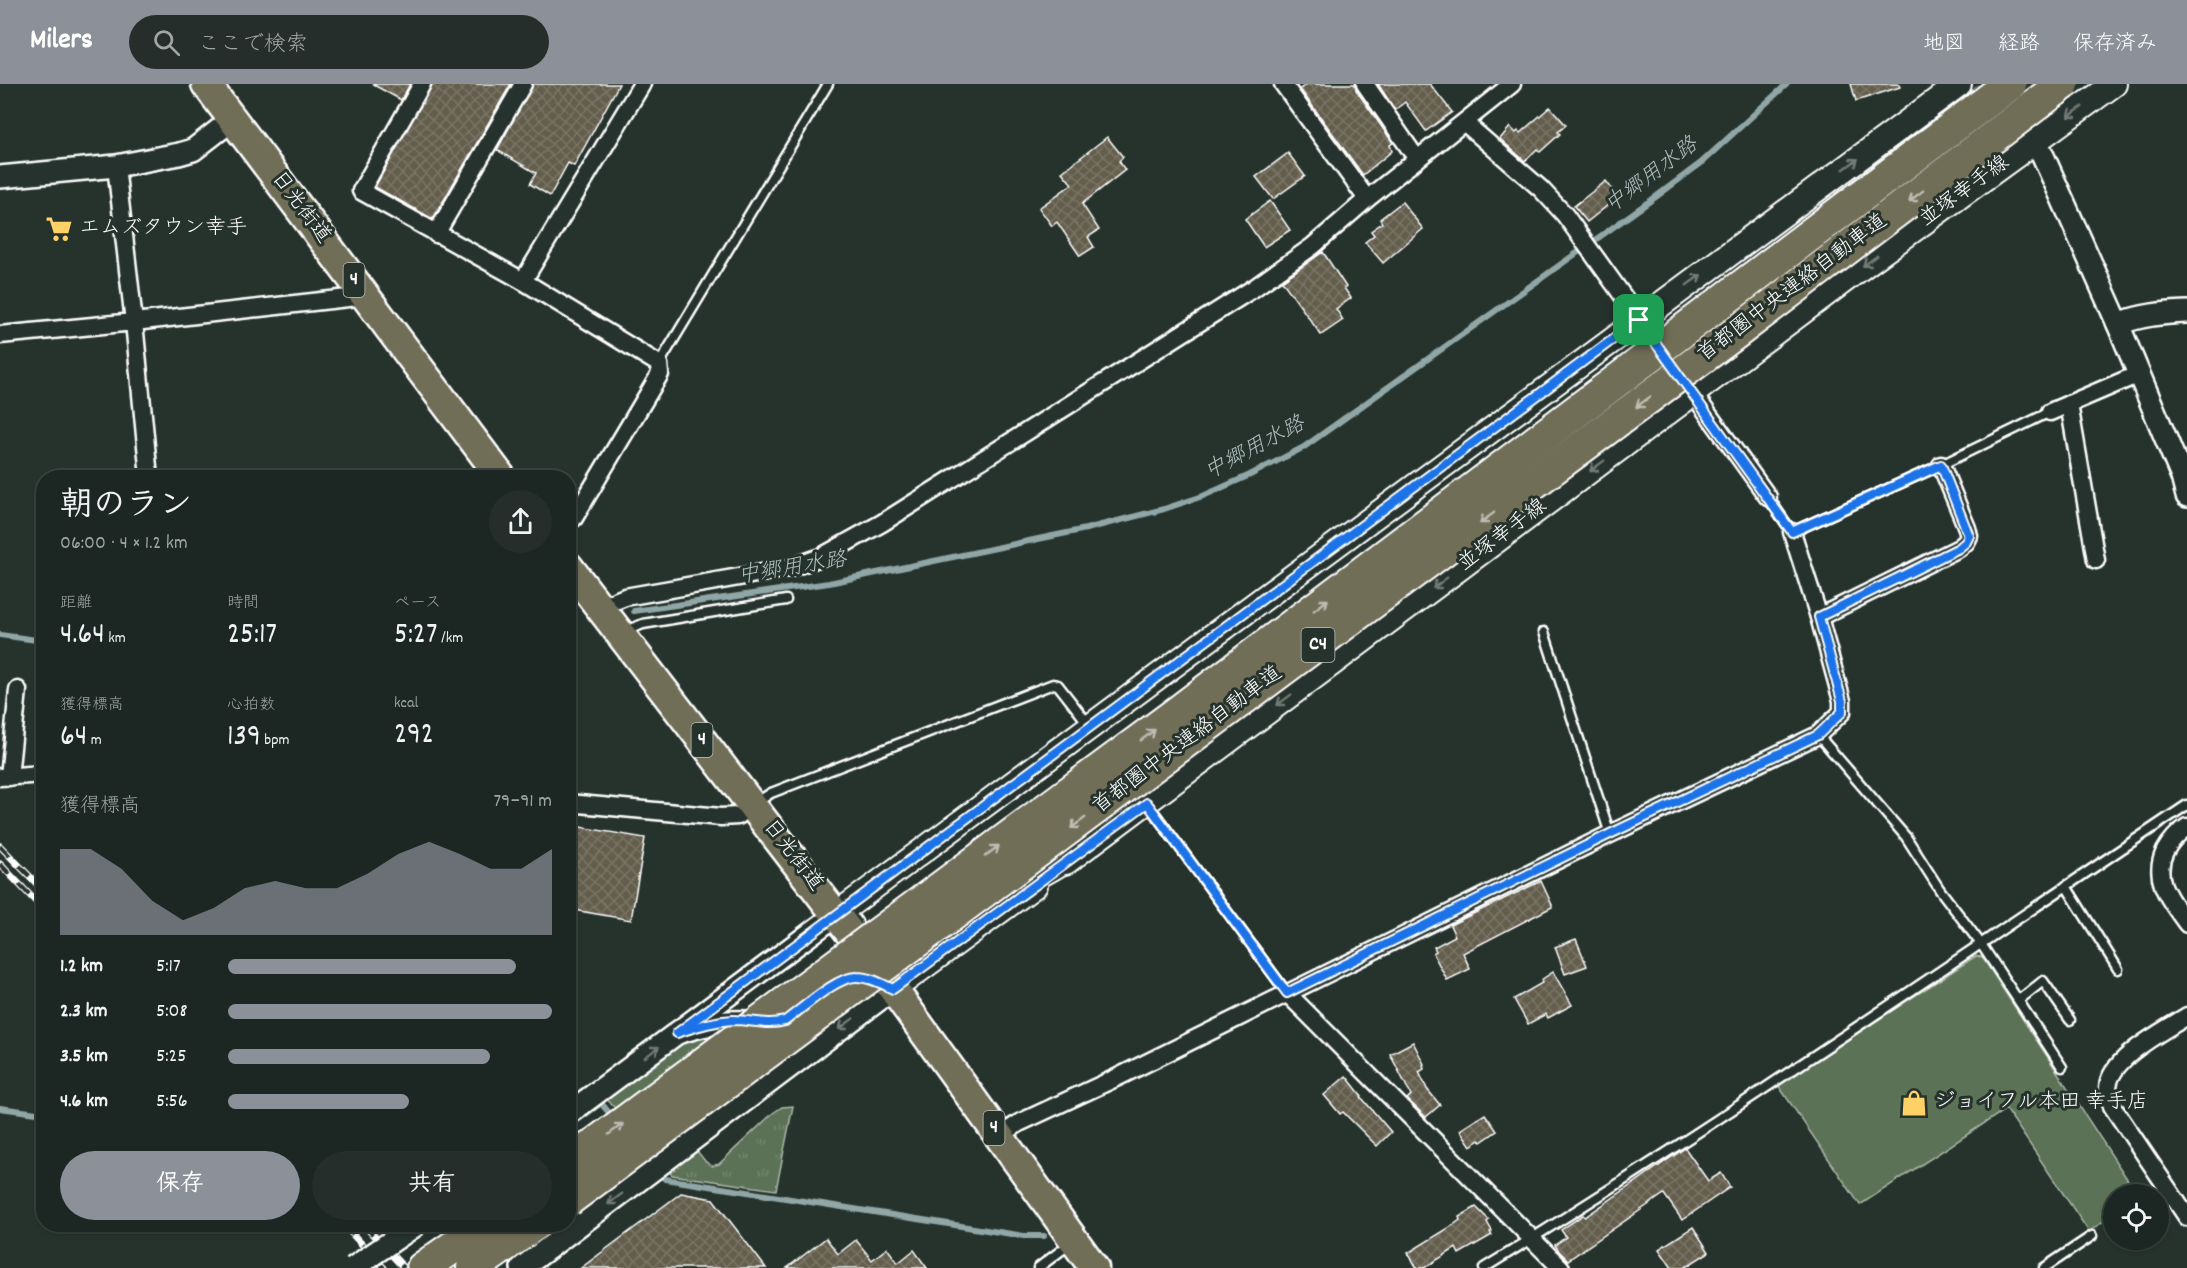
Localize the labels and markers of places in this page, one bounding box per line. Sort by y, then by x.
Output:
supermarket icon: エムズタウン幸手 [44,214,74,244]
place label: エムズタウン幸手 [79,214,247,244]
pin [1613,294,1664,345]
shop icon: ジョイフル本田 幸手店 [1899,1088,1929,1118]
place label: ジョイフル本田 幸手店 [1934,1088,2148,1118]

